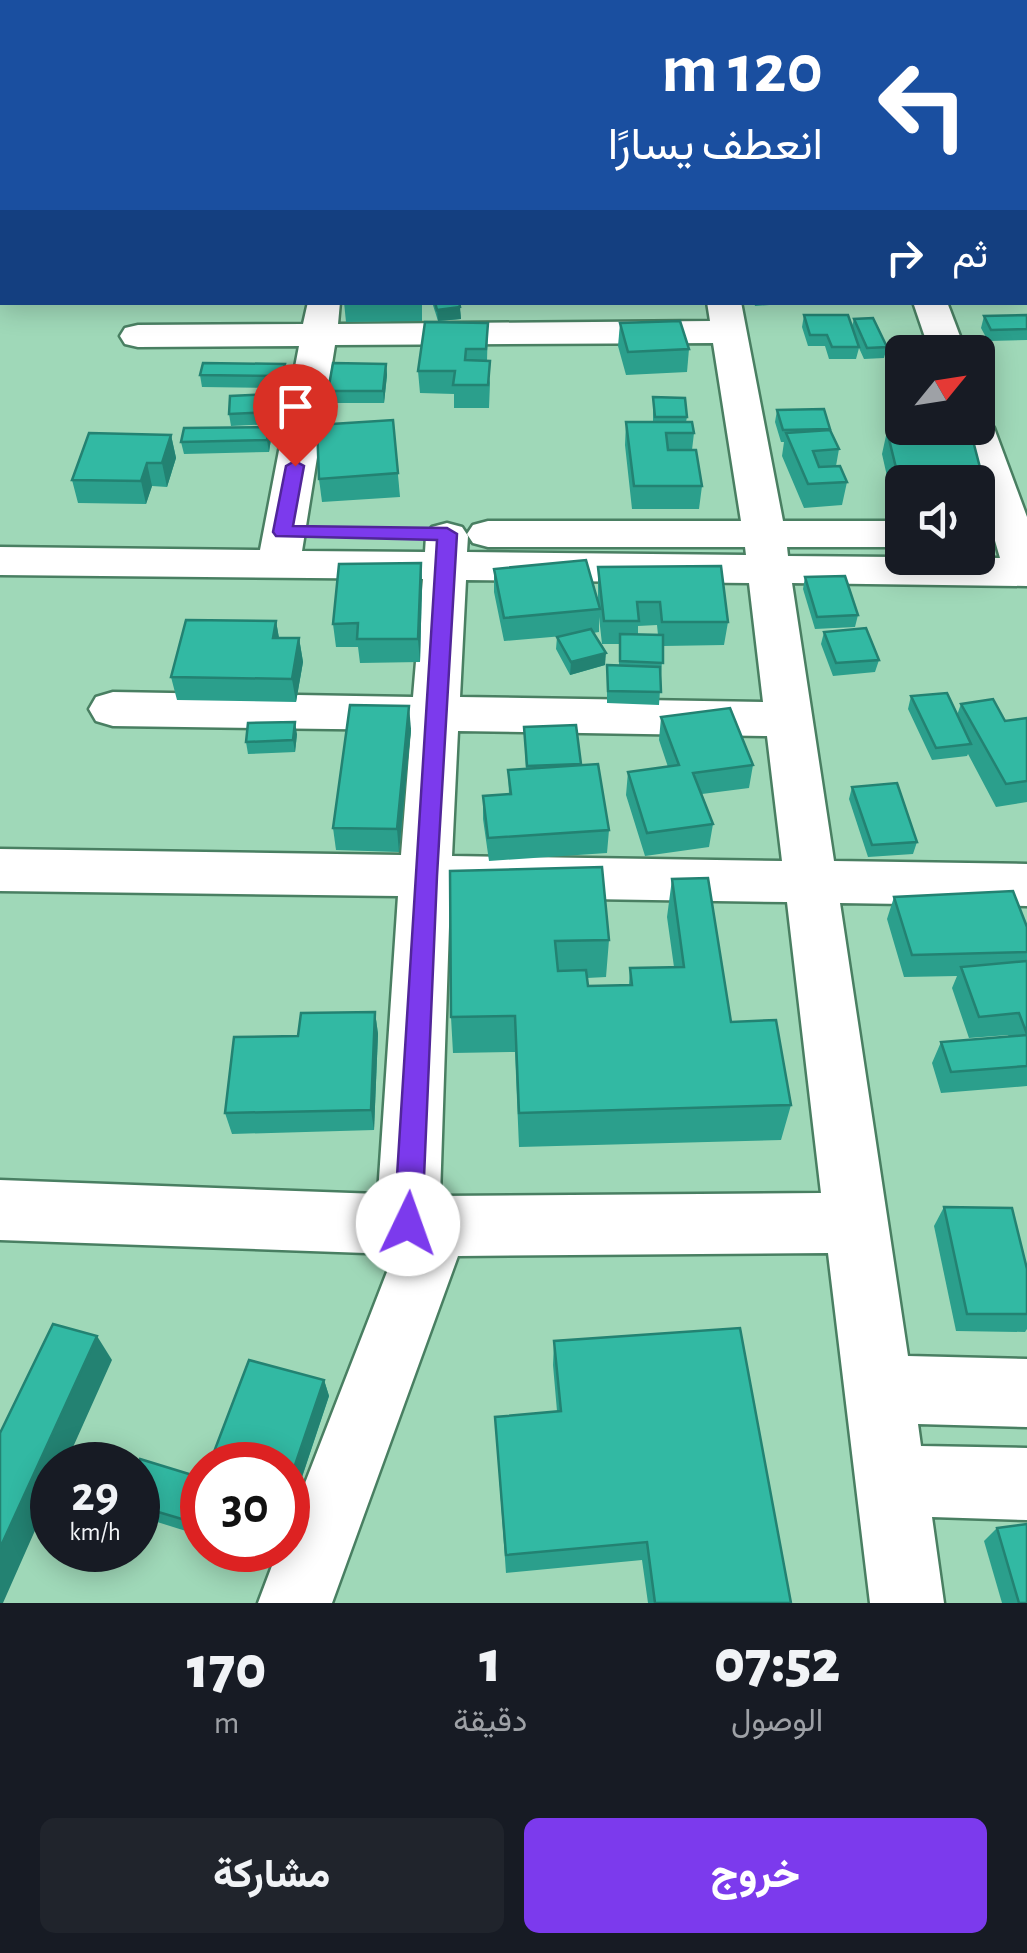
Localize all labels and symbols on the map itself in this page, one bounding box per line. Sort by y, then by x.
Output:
north arrow [885,335,995,445]
pin [253,364,338,467]
position arrow [356,1172,460,1276]
speed limit sign: 30 [180,1442,310,1572]

